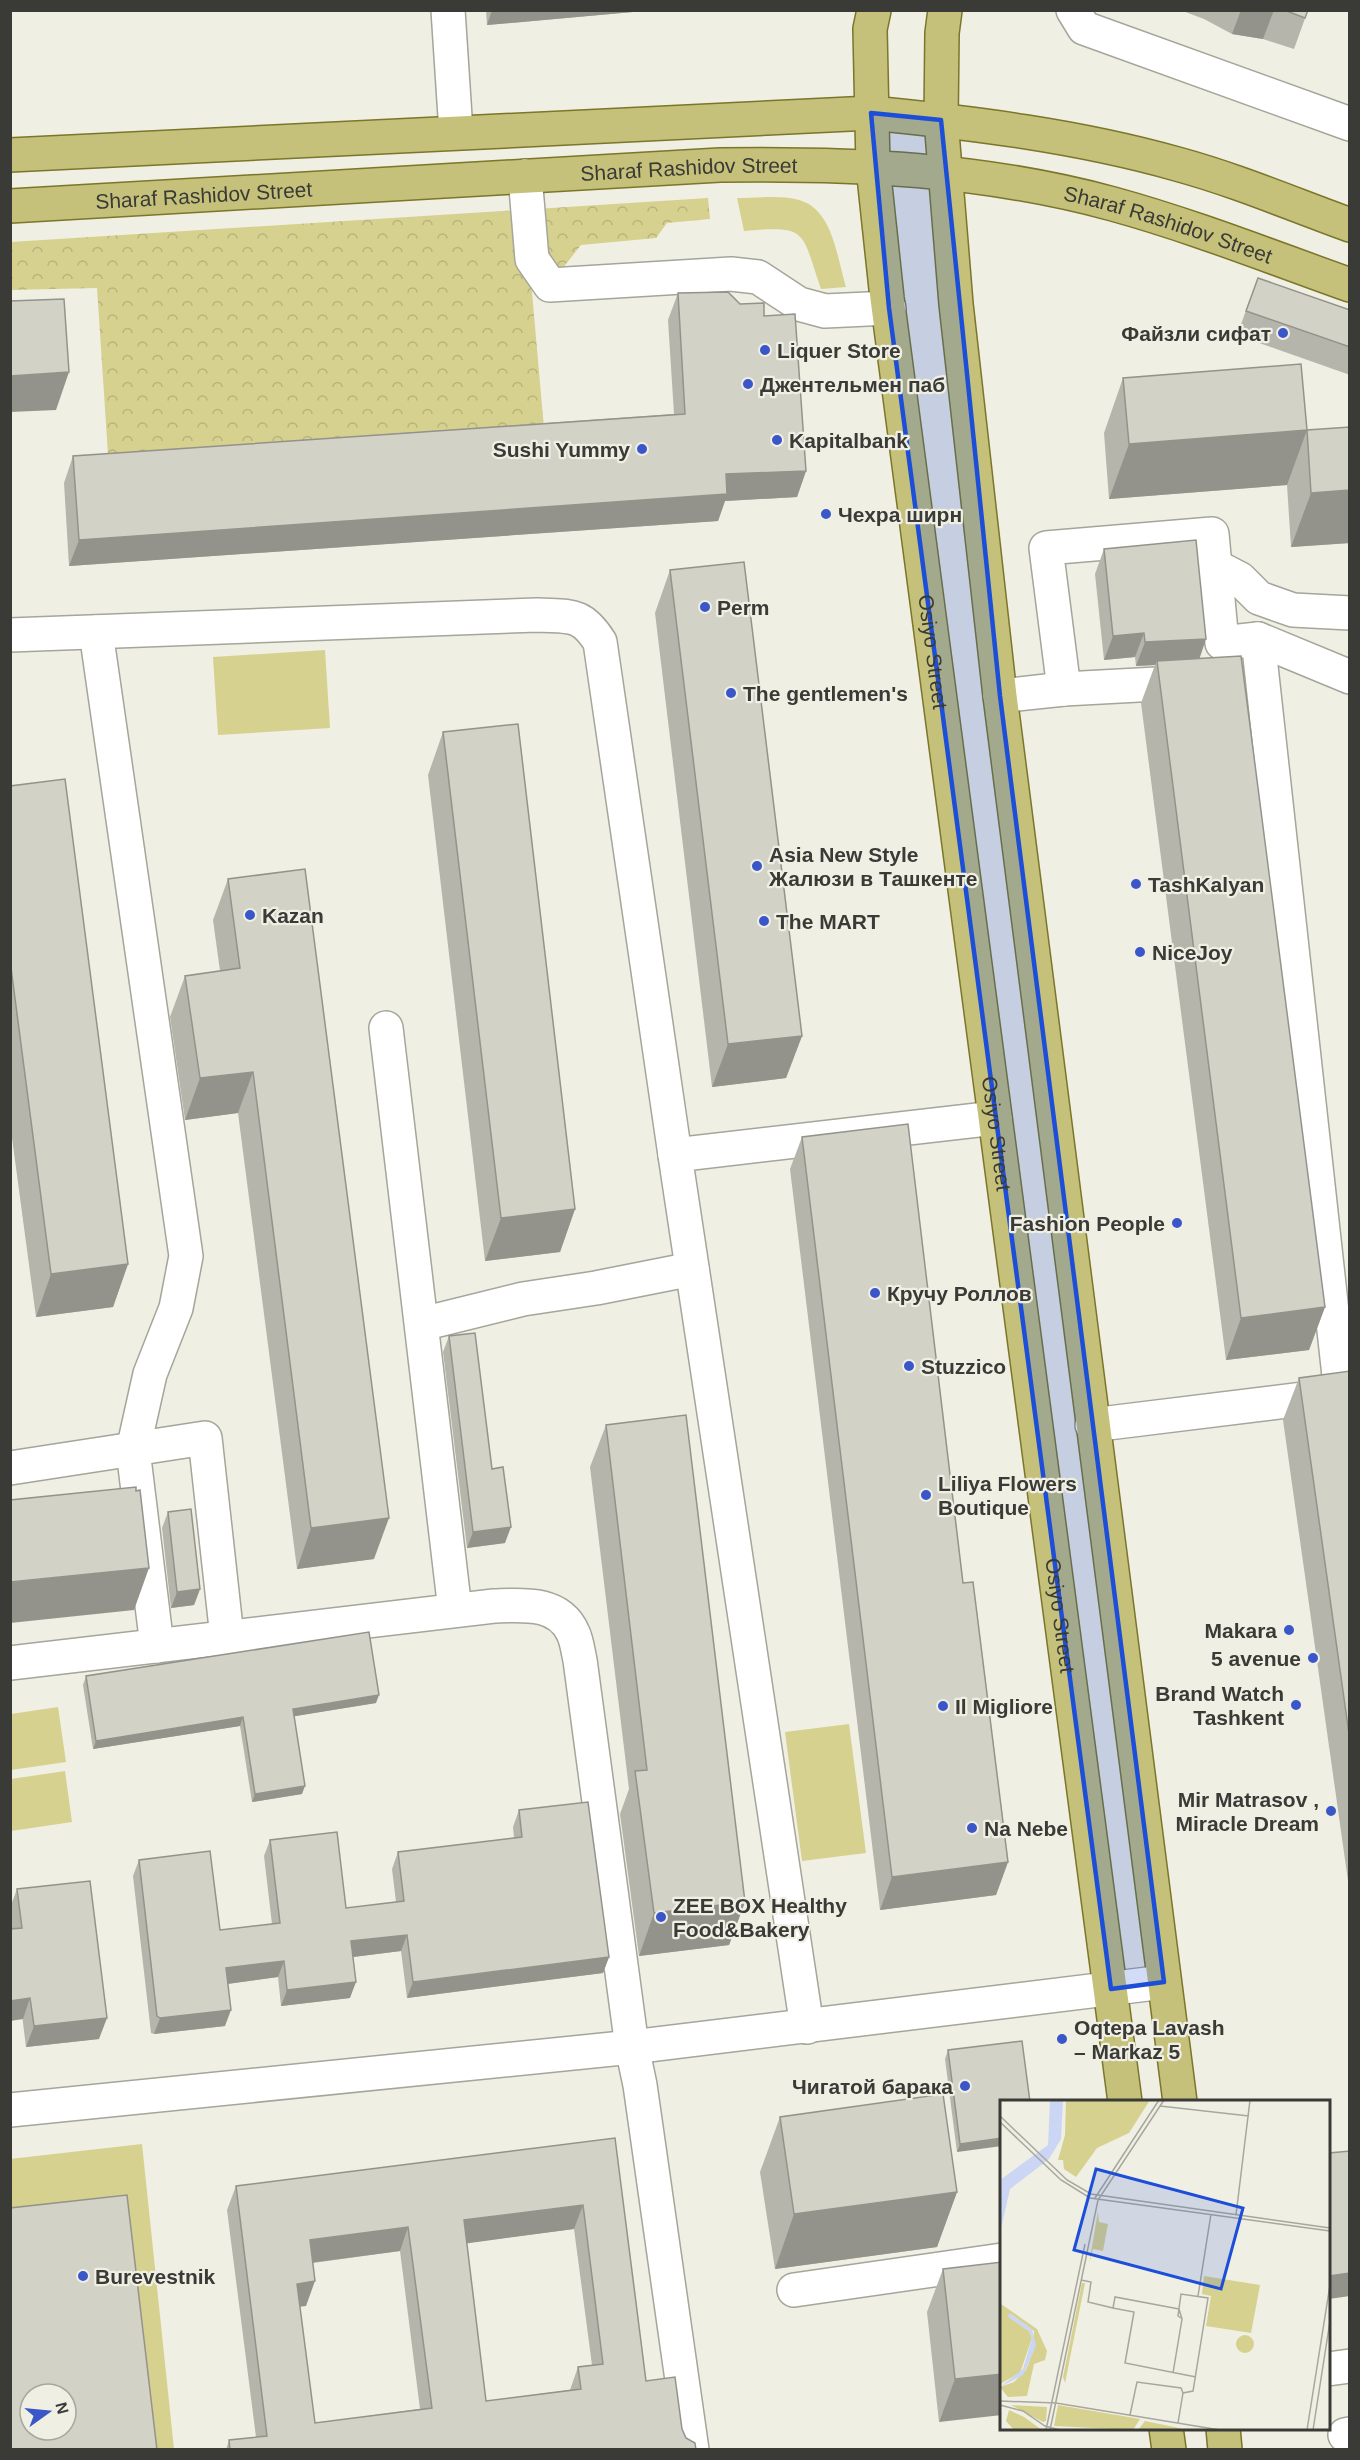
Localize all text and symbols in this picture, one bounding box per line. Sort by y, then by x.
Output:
street label: Sharaf Rashidov Street [580,153,798,185]
street label: Sharaf Rashidov Street [95,177,313,213]
street label: Sharaf Rashidov Street [1062,181,1276,267]
place label: Файзли сифат [1121,322,1271,345]
marker: Файзли сифат [1276,326,1290,340]
place label: Liquer Store [777,339,901,362]
marker: Liquer Store [758,343,772,357]
place label: Джентельмен паб [760,373,945,396]
marker: Джентельмен паб [741,377,755,391]
place label: Kapitalbank [789,429,908,452]
marker: Kapitalbank [770,433,784,447]
place label: Sushi Yummy [493,438,630,461]
marker: Sushi Yummy [635,442,649,456]
place label: Чехра ширн [838,503,962,526]
marker: Чехра ширн [819,507,833,521]
street label: Osiyo Street [915,593,953,711]
place label: Perm [717,596,770,619]
marker: Perm [698,600,712,614]
place label: The gentlemen's [743,682,908,705]
marker: The gentlemen's [724,686,738,700]
place label: Asia New Style Жалюзи в Ташкенте [768,843,977,890]
marker: Asia New Style Жалюзи в Ташкенте [750,859,764,873]
place label: TashKalyan [1148,873,1264,896]
marker: TashKalyan [1129,877,1143,891]
place label: Kazan [262,904,324,927]
marker: Kazan [243,908,257,922]
place label: The MART [776,910,880,933]
marker: The MART [757,914,771,928]
place label: NiceJoy [1152,941,1233,964]
marker: NiceJoy [1133,945,1147,959]
street label: Osiyo Street [978,1075,1016,1193]
place label: Fashion People [1010,1212,1165,1235]
marker: Fashion People [1170,1216,1184,1230]
place label: Кручу Роллов [887,1282,1032,1305]
marker: Кручу Роллов [868,1286,882,1300]
place label: Stuzzico [921,1355,1006,1378]
marker: Stuzzico [902,1359,916,1373]
place label: Liliya Flowers Boutique [938,1472,1077,1519]
marker: Liliya Flowers Boutique [919,1488,933,1502]
street label: Osiyo Street [1042,1557,1080,1674]
place label: Makara [1205,1619,1277,1642]
marker: Makara [1282,1623,1296,1637]
place label: 5 avenue [1211,1647,1301,1670]
marker: 5 avenue [1306,1651,1320,1665]
place label: Brand Watch Tashkent [1155,1682,1284,1729]
place label: Il Migliore [955,1695,1053,1718]
marker: Brand Watch Tashkent [1289,1698,1303,1712]
marker: Il Migliore [936,1699,950,1713]
place label: Mir Matrasov , Miracle Dream [1175,1788,1319,1835]
marker: Mir Matrasov , Miracle Dream [1324,1804,1338,1818]
place label: Na Nebe [984,1817,1068,1840]
marker: Na Nebe [965,1821,979,1835]
place label: ZEE BOX Healthy Food&Bakery [673,1894,847,1941]
marker: ZEE BOX Healthy Food&Bakery [654,1910,668,1924]
place label: Oqtepa Lavash – Markaz 5 [1074,2016,1225,2063]
marker: Oqtepa Lavash – Markaz 5 [1055,2032,1069,2046]
place label: Чигатой барака [792,2075,953,2098]
marker: Чигатой барака [958,2079,972,2093]
inset map [1000,2100,1330,2430]
place label: Burevestnik [95,2265,216,2288]
marker: Burevestnik [76,2269,90,2283]
north arrow [18,2382,78,2442]
text: N [52,2400,72,2416]

